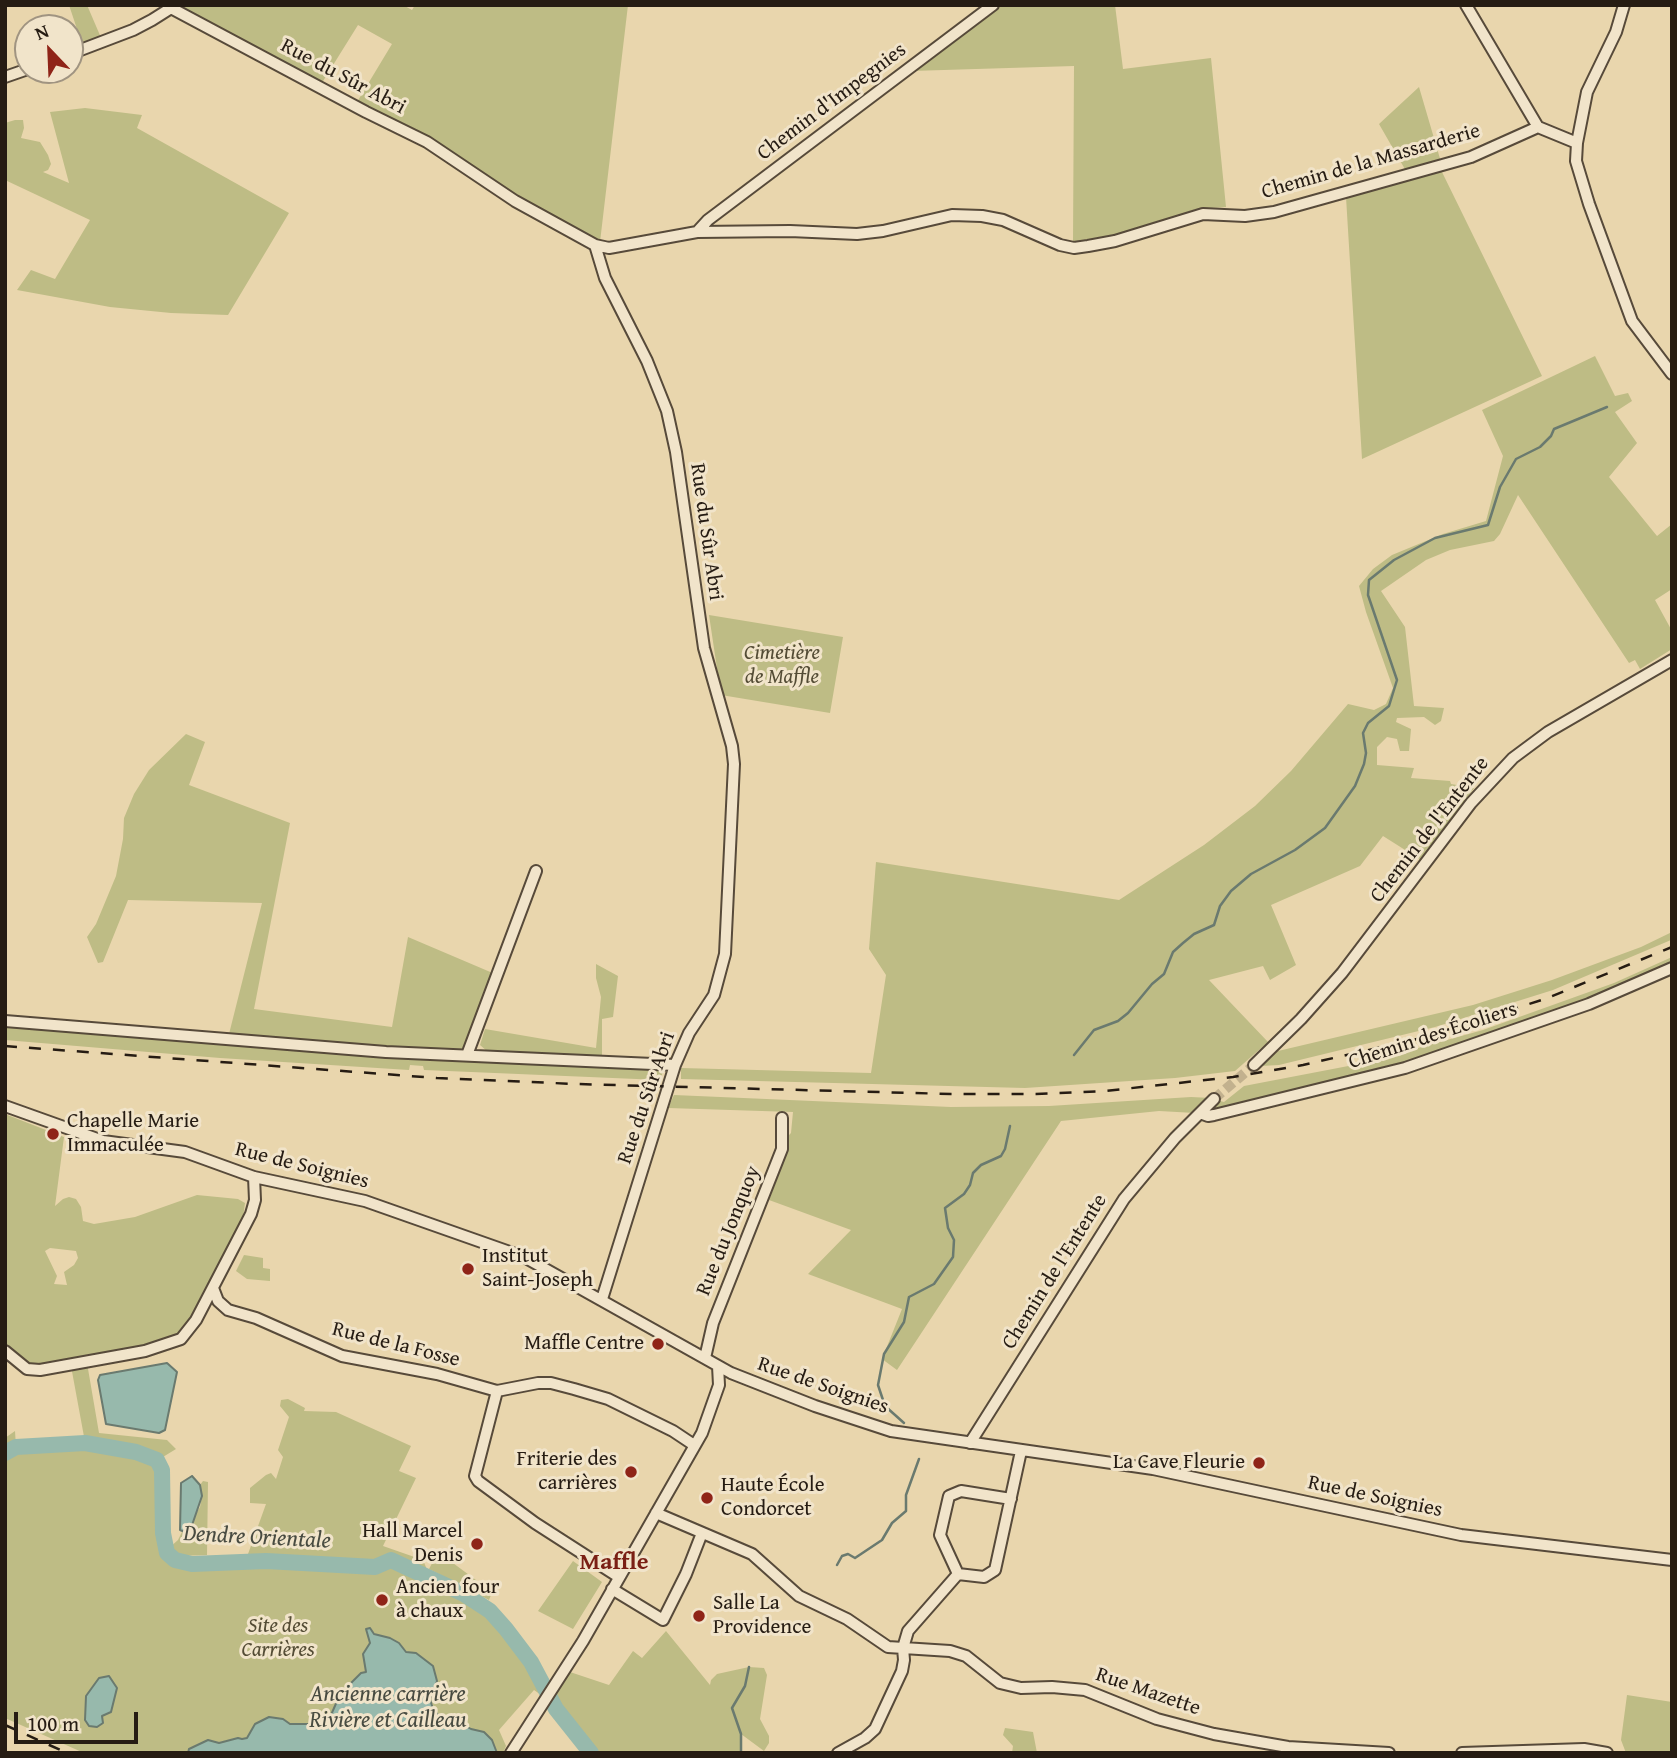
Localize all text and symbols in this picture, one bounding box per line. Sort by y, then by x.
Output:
north arrow [14,14,84,84]
text: N [30,16,53,47]
street label: Rue du Sûr Abri [276,33,410,121]
street label: Chemin d'Impegnies [752,38,912,166]
street label: Chemin de la Massarderie [1259,119,1483,205]
street label: Rue du Sûr Abri [684,462,728,602]
park label: Cimetière de Maffle [744,641,820,691]
street label: Chemin de l'Entente [1365,752,1495,908]
street label: Chemin des Écoliers [1345,997,1521,1075]
street label: Rue du Sûr Abri [613,1029,681,1167]
place label: Chapelle Marie Immaculée [67,1109,199,1159]
marker: Chapelle Marie Immaculée [45,1126,61,1142]
street label: Rue de Soignies [233,1137,371,1195]
street label: Rue du Jonquoy [692,1162,766,1300]
street label: Chemin de l'Entente [997,1190,1113,1354]
place label: Institut Saint-Joseph [482,1244,593,1294]
marker: Institut Saint-Joseph [460,1261,476,1277]
street label: Rue de la Fosse [330,1317,462,1373]
place label: Maffle Centre [524,1331,644,1357]
marker: Maffle Centre [650,1336,666,1352]
street label: Rue de Soignies [754,1352,892,1420]
place label: Friterie des carrières [517,1447,617,1497]
place label: La Cave Fleurie [1113,1450,1245,1476]
marker: La Cave Fleurie [1251,1455,1267,1471]
marker: Friterie des carrières [623,1464,639,1480]
street label: Rue de Soignies [1305,1470,1445,1524]
place label: Haute École Condorcet [721,1473,825,1523]
marker: Haute École Condorcet [699,1490,715,1506]
place label: Hall Marcel Denis [362,1519,463,1569]
water label: Dendre Orientale [183,1520,331,1556]
marker: Hall Marcel Denis [469,1536,485,1552]
district label: Maffle [580,1549,648,1577]
place label: Ancien four à chaux [396,1575,499,1625]
place label: Salle La Providence [713,1591,811,1641]
marker: Ancien four à chaux [374,1592,390,1608]
marker: Salle La Providence [691,1608,707,1624]
park label: Site des Carrières [242,1614,314,1664]
street label: Rue Mazette [1092,1662,1204,1722]
water label: Ancienne carrière Rivière et Cailleau [309,1681,467,1735]
scale bar [18,1698,142,1742]
text: 100 m [27,1708,79,1739]

